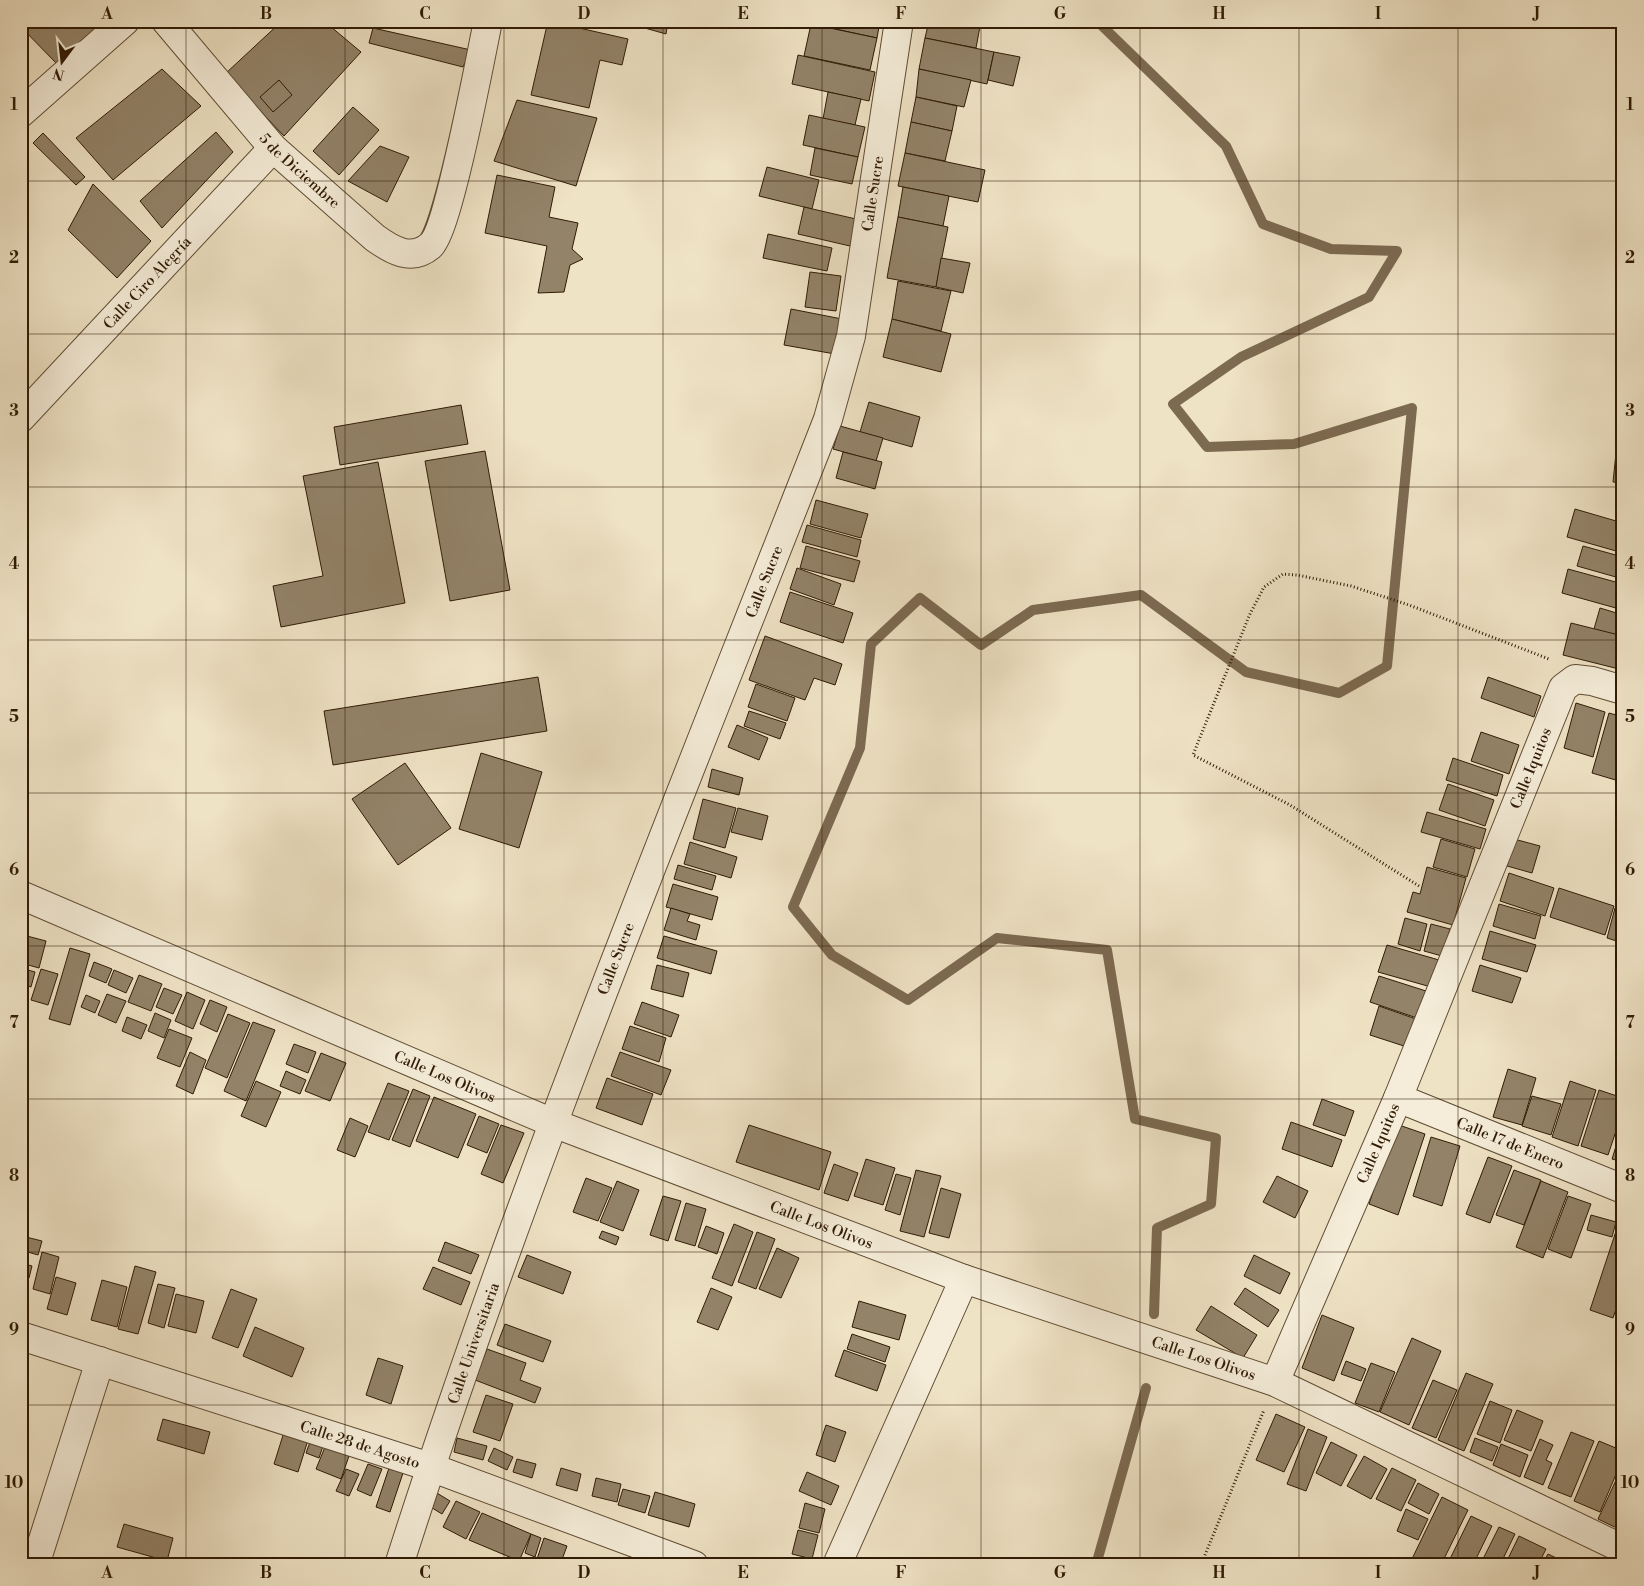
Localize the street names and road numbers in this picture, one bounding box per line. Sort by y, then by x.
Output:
street label: 5 de Diciembre [255,130,344,213]
street label: Calle Sucre [858,155,888,233]
street label: Calle Ciro Alegría [100,232,196,334]
street label: Calle Sucre [742,543,787,621]
street label: Calle Iquitos [1506,725,1556,812]
street label: Calle Sucre [594,920,639,998]
street label: Calle Los Olivos [391,1047,498,1107]
street label: Calle Iquitos [1353,1100,1405,1187]
street label: Calle 17 de Enero [1453,1114,1567,1174]
street label: Calle Los Olivos [767,1197,876,1254]
street label: Calle Universitaria [444,1280,504,1407]
street label: Calle Los Olivos [1149,1333,1258,1385]
street label: Calle 28 de Agosto [298,1417,422,1473]

